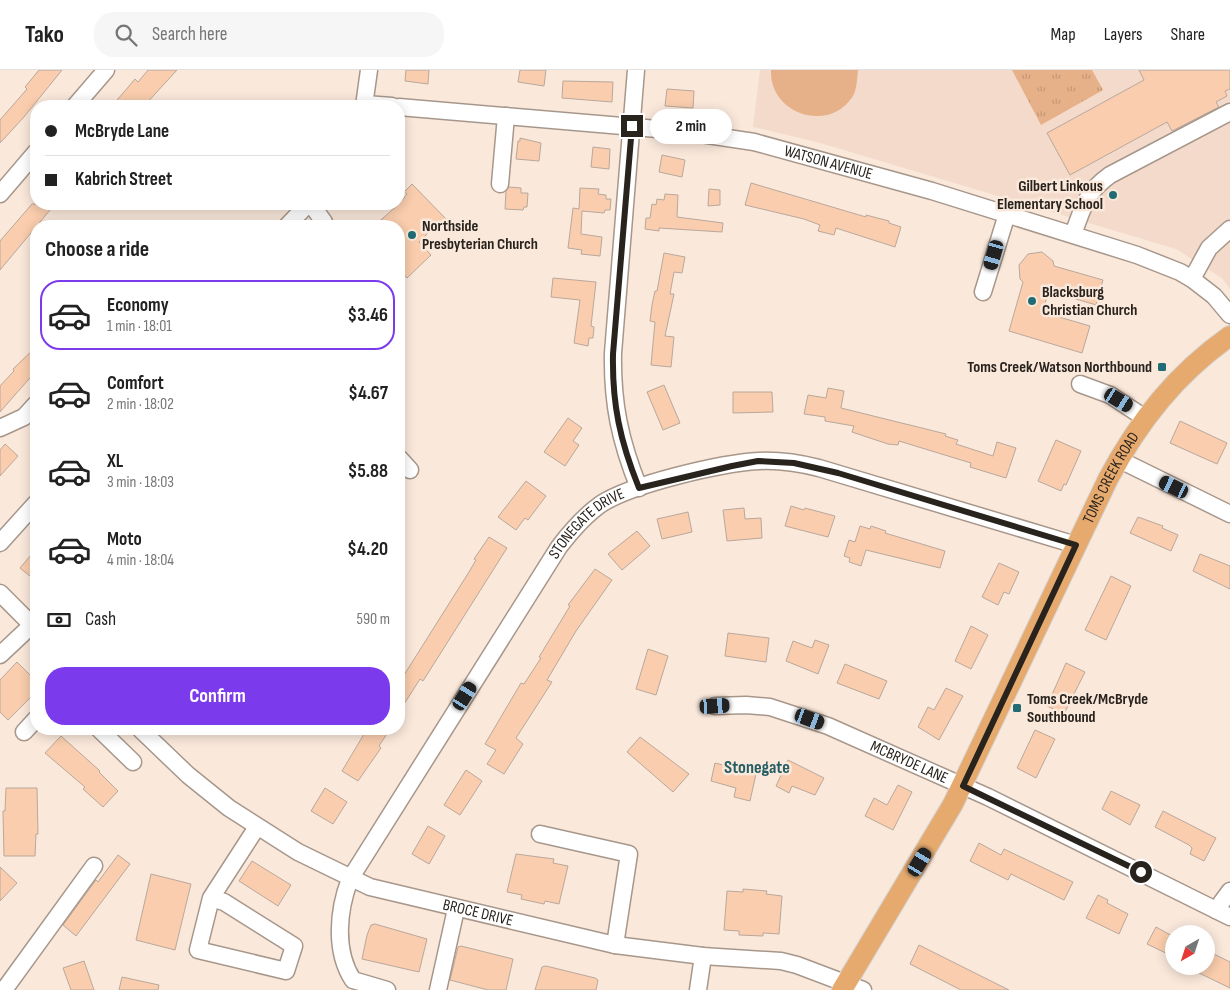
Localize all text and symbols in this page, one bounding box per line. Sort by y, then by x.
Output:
search box [94,12,444,57]
text: Tako [25,20,64,49]
icon: search [112,21,140,49]
text: Search here [152,23,228,46]
text: Map [1051,24,1076,45]
text: Layers [1104,24,1143,45]
text: Share [1171,24,1205,45]
callout: 2 min [650,108,732,144]
route end [621,115,643,137]
text: 2 min [676,117,706,136]
text: McBryde Lane [75,120,169,143]
street label: WATSON AVENUE [782,141,875,184]
text: Kabrich Street [75,168,172,191]
place label: Gilbert Linkous Elementary School [997,177,1103,214]
marker: Gilbert Linkous Elementary School [1107,189,1119,201]
place label: Northside Presbyterian Church [422,217,538,254]
marker: Northside Presbyterian Church [406,229,418,241]
text: Choose a ride [45,236,149,263]
car [982,239,1005,271]
place label: Blacksburg Christian Church [1042,283,1137,320]
icon: car [47,293,92,338]
text: Economy [107,294,169,317]
marker: Blacksburg Christian Church [1026,295,1038,307]
text: $3.46 [348,304,388,327]
text: 1 min · 18:01 [107,317,172,336]
place label: Toms Creek/Watson Northbound [967,358,1152,377]
marker: Toms Creek/Watson Northbound [1156,361,1168,373]
icon: car [47,371,92,416]
text: Comfort [107,372,164,395]
text: $4.67 [348,382,388,405]
car [1102,386,1135,414]
text: 2 min · 18:02 [107,395,174,414]
street label: TOMS CREEK ROAD [1079,428,1143,527]
icon: car [47,449,92,494]
text: XL [107,450,123,473]
text: $5.88 [348,460,388,483]
text: 3 min · 18:03 [107,473,174,492]
car [1157,474,1190,500]
street label: STONEGATE DRIVE [544,484,627,562]
icon: car [47,527,92,572]
text: Moto [107,528,142,551]
text: $4.20 [347,538,388,561]
text: 4 min · 18:04 [107,551,174,570]
icon: cash [45,606,73,634]
text: Cash [85,608,116,631]
text: 590 m [357,610,390,629]
button: Confirm [45,667,390,725]
car [450,679,479,713]
place label: Toms Creek/McBryde Southbound [1027,690,1148,727]
car [699,698,730,714]
marker: Toms Creek/McBryde Southbound [1011,702,1023,714]
car [793,707,826,731]
street label: MCBRYDE LANE [867,737,951,788]
district label: Stonegate [724,757,790,778]
car [905,845,934,879]
route start [1130,861,1152,883]
street label: BROCE DRIVE [441,895,515,930]
north arrow [1165,925,1215,975]
map controls [1165,925,1215,975]

